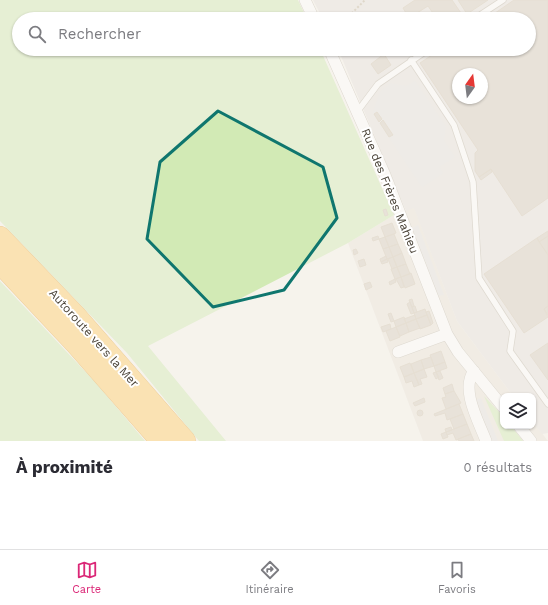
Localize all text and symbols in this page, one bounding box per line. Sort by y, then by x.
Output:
search box [12,12,536,56]
icon: search [26,23,48,45]
text: Rechercher [58,25,141,43]
north arrow [452,68,488,104]
street label: Rue des Frères Mahieu [358,126,422,256]
street label: Autoroute vers la Mer [46,286,142,390]
map controls [500,393,536,429]
button: layers [500,393,536,429]
text: À proximité [16,457,113,477]
text: 0 résultats [463,460,532,475]
tab: Carte [72,559,101,596]
tab: Itinéraire [246,559,294,596]
tab: Favoris [438,559,476,596]

